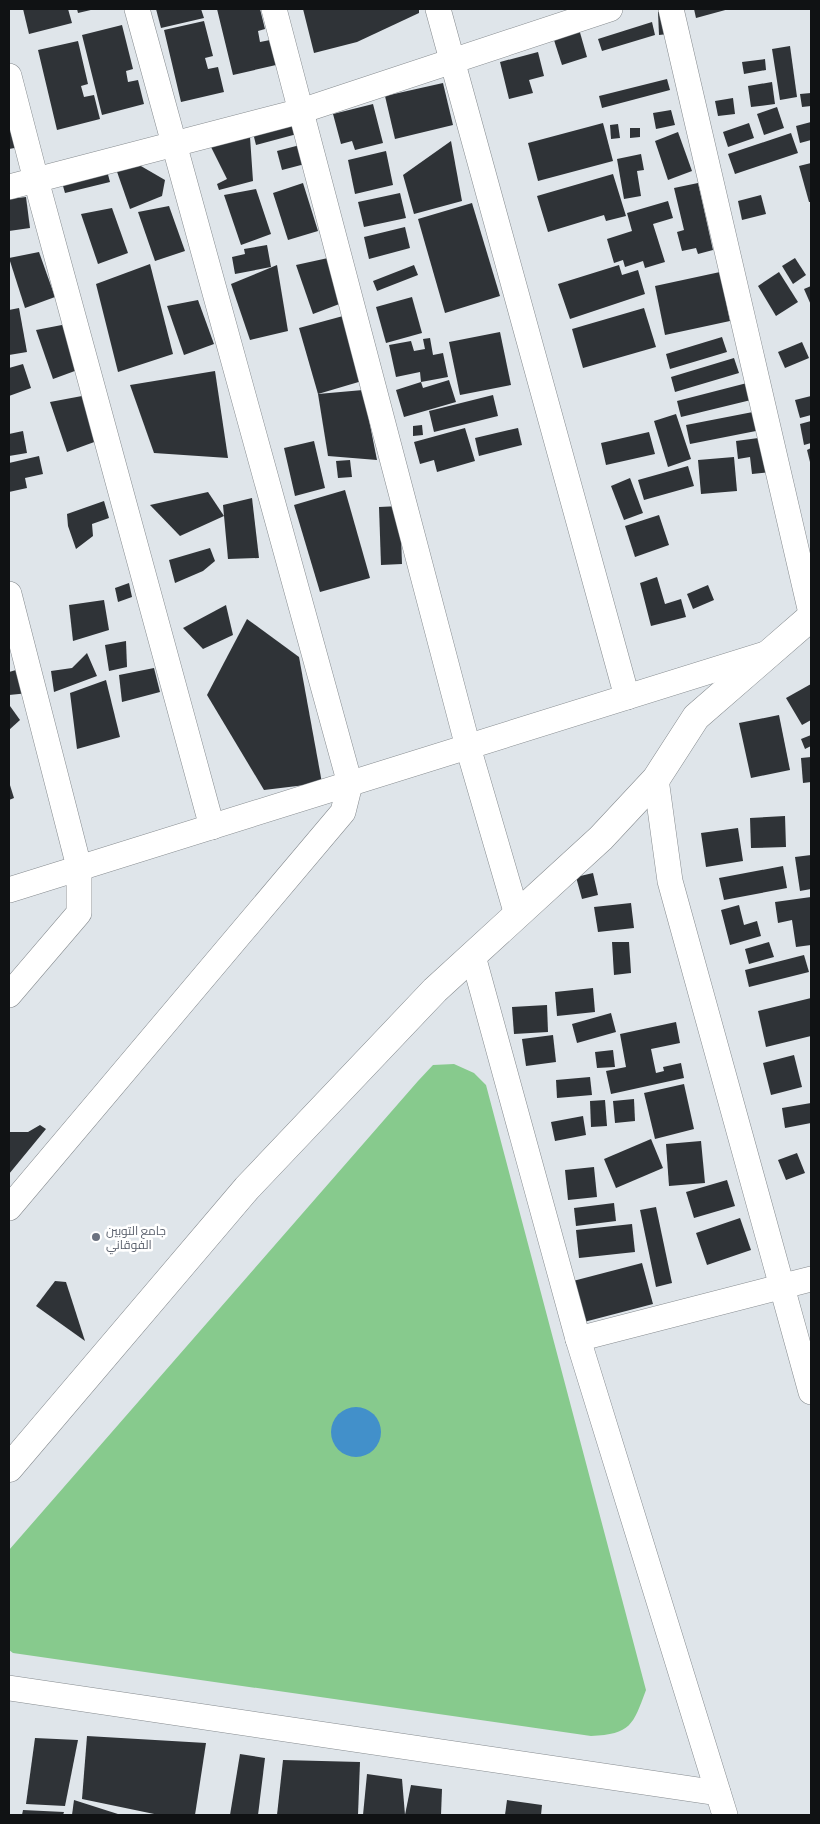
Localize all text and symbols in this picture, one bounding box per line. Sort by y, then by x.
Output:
place label: جامع التوبين الفوقاني [106,1223,166,1255]
marker: جامع التوبين الفوقاني [90,1231,102,1243]

